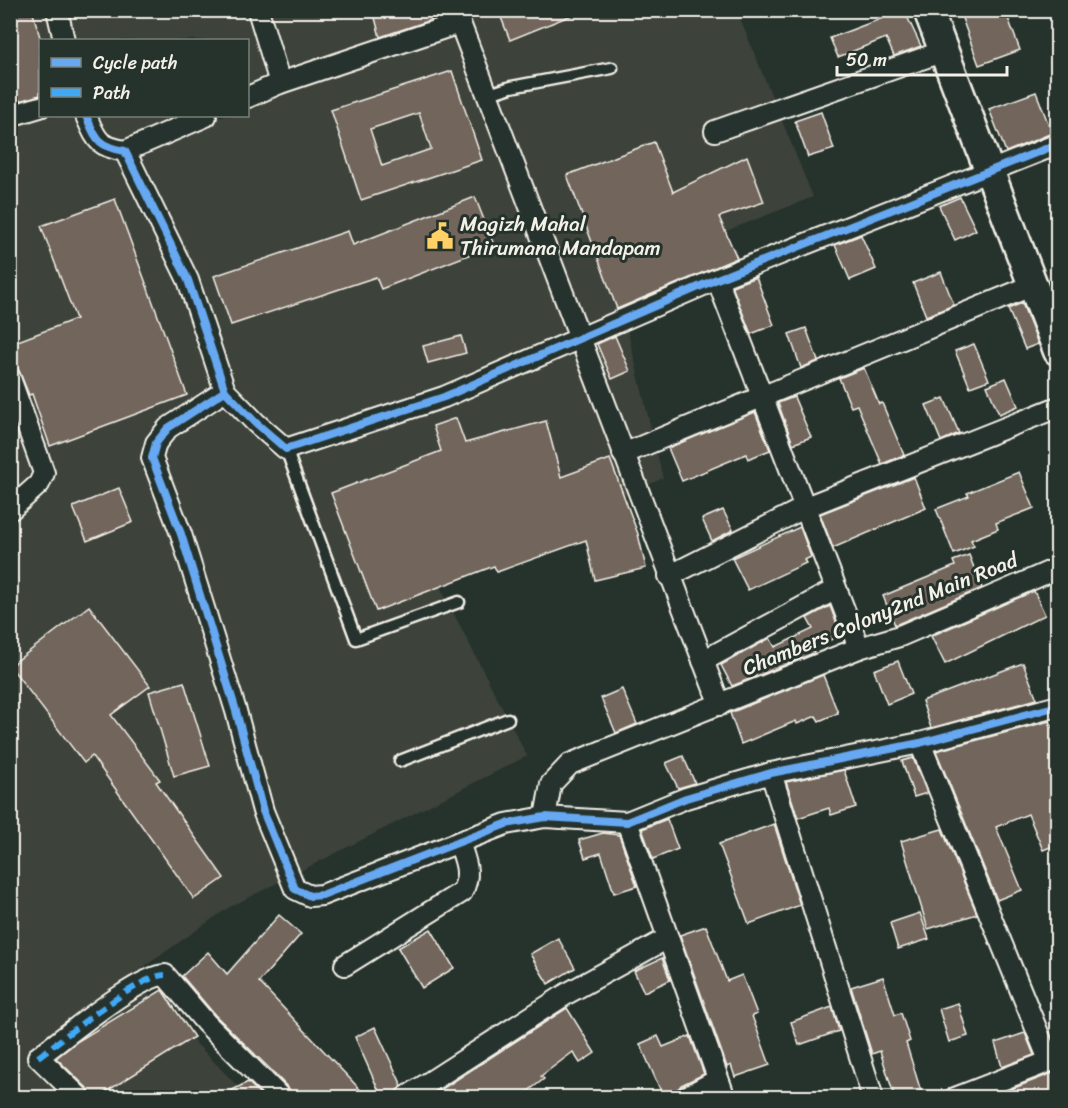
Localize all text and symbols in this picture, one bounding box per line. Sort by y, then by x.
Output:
legend [39,39,249,117]
scale bar [837,39,1006,77]
text: 50 m [846,44,887,76]
text: Cycle path [93,47,177,79]
text: Path [93,77,130,109]
place label: Magizh Mahal Thirumana Mandapam [460,205,661,267]
public building icon: Magizh Mahal Thirumana Mandapam [425,221,455,251]
street label: Chambers Colony2nd Main Road [737,541,1025,687]

